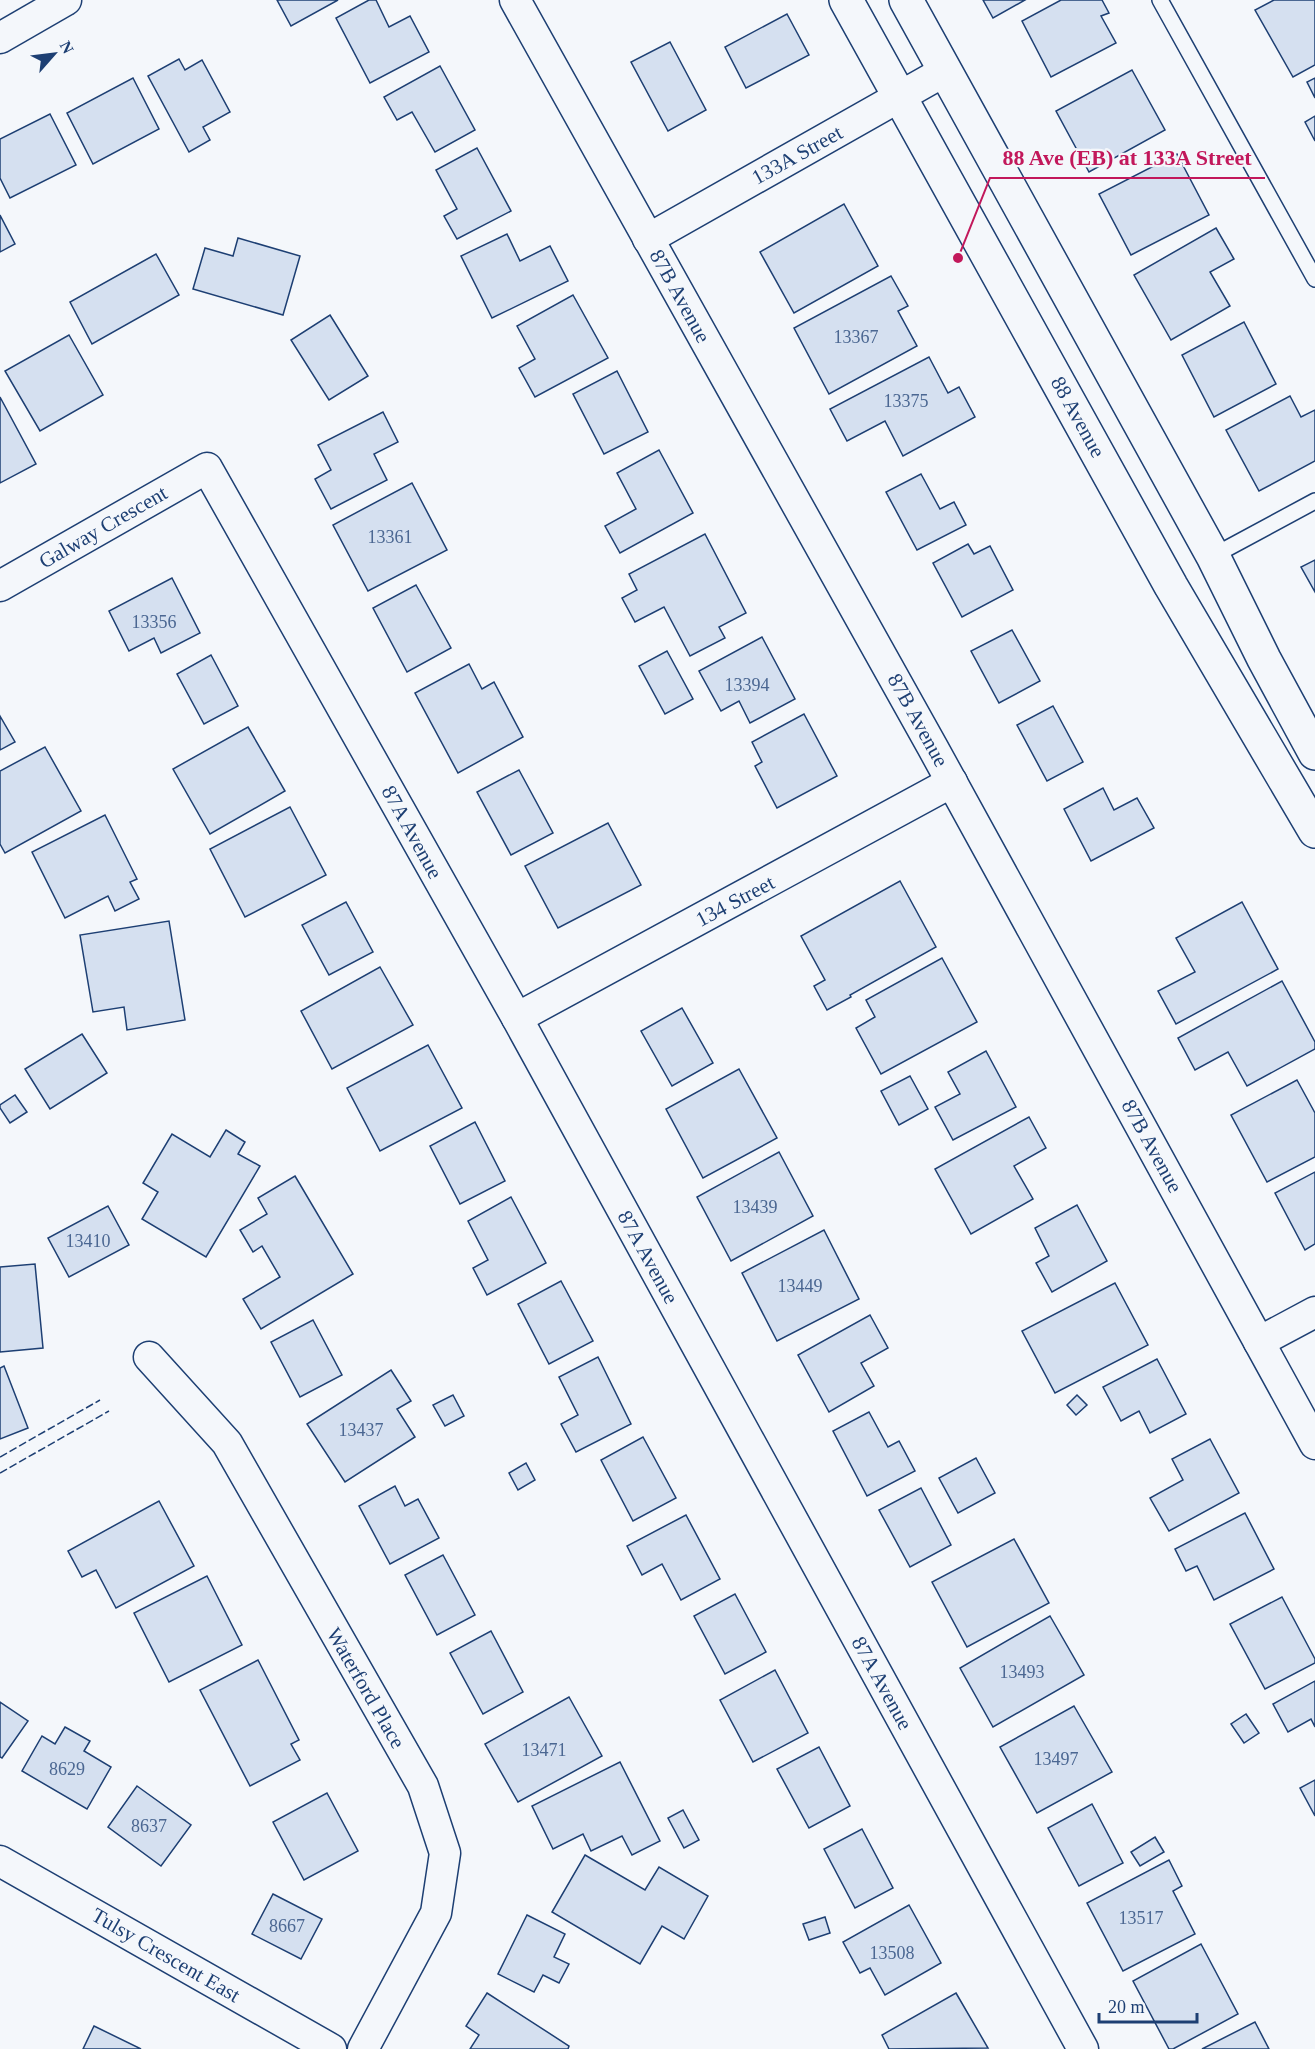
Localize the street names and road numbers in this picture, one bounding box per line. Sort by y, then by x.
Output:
street label: 133A Street [748,120,847,190]
street label: 87B Avenue [645,245,715,347]
street label: 88 Avenue [1046,372,1110,462]
street label: Galway Crescent [35,481,172,573]
street label: 87B Avenue [883,669,953,771]
street label: 87A Avenue [377,781,447,883]
street label: 134 Street [692,870,779,932]
street label: 87B Avenue [1117,1095,1187,1197]
street label: 87A Avenue [613,1206,683,1308]
street label: Waterford Place [322,1623,410,1753]
street label: 87A Avenue [847,1632,917,1734]
street label: Tulsy Crescent East [88,1903,245,2007]

